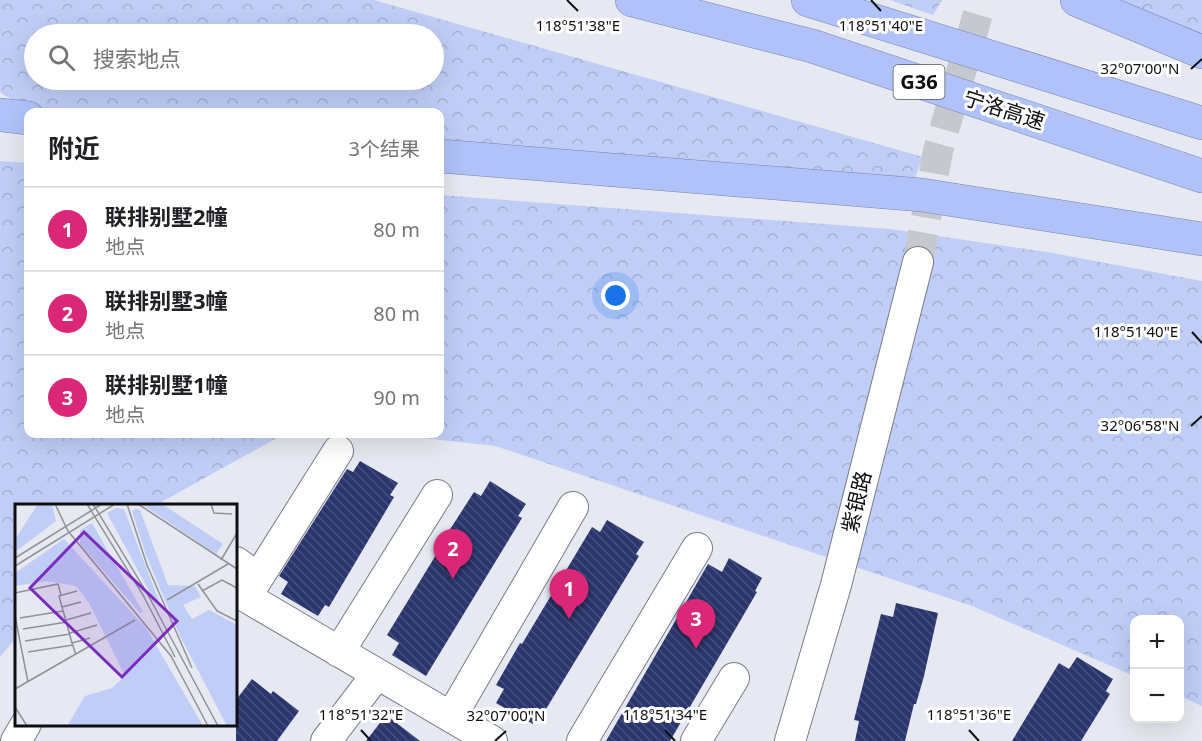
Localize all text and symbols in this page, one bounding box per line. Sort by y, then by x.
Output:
text: 118°51'38"E [536,15,620,35]
text: 118°51'40"E [839,15,923,35]
search box [24,24,444,90]
icon: search [45,41,78,74]
text: 搜索地点 [93,43,181,73]
text: 32°07'00"N [1101,58,1179,78]
road number: G36 [894,65,944,99]
street label: 宁洛高速 [960,83,1049,135]
text: 附近 [48,130,100,166]
text: 3个结果 [349,135,420,162]
text: 联排别墅2幢 [105,201,228,231]
text: 1 [62,216,73,243]
text: 80 m [373,216,420,243]
text: 地点 [105,233,145,260]
your location [601,281,630,310]
text: 联排别墅3幢 [105,285,228,315]
text: 2 [62,300,73,327]
text: 80 m [373,300,420,327]
text: 地点 [105,317,145,344]
text: 118°51'40"E [1094,321,1178,341]
text: 联排别墅1幢 [105,369,228,399]
text: 3 [62,384,73,411]
text: 90 m [373,384,420,411]
text: 地点 [105,401,145,428]
text: 32°06'58"N [1101,415,1179,435]
street label: 紫银路 [835,468,877,536]
inset map [15,504,237,726]
pin: 2 [434,530,472,579]
pin: 1 [550,570,588,619]
pin: 3 [676,600,716,649]
map controls [1130,615,1184,723]
button: + [1130,615,1184,669]
button: − [1130,669,1184,723]
text: 118°51'32"E [319,704,403,724]
text: 118°51'34"E [623,704,707,724]
text: 118°51'36"E [927,704,1011,724]
text: 32°07'00"N [467,705,545,725]

